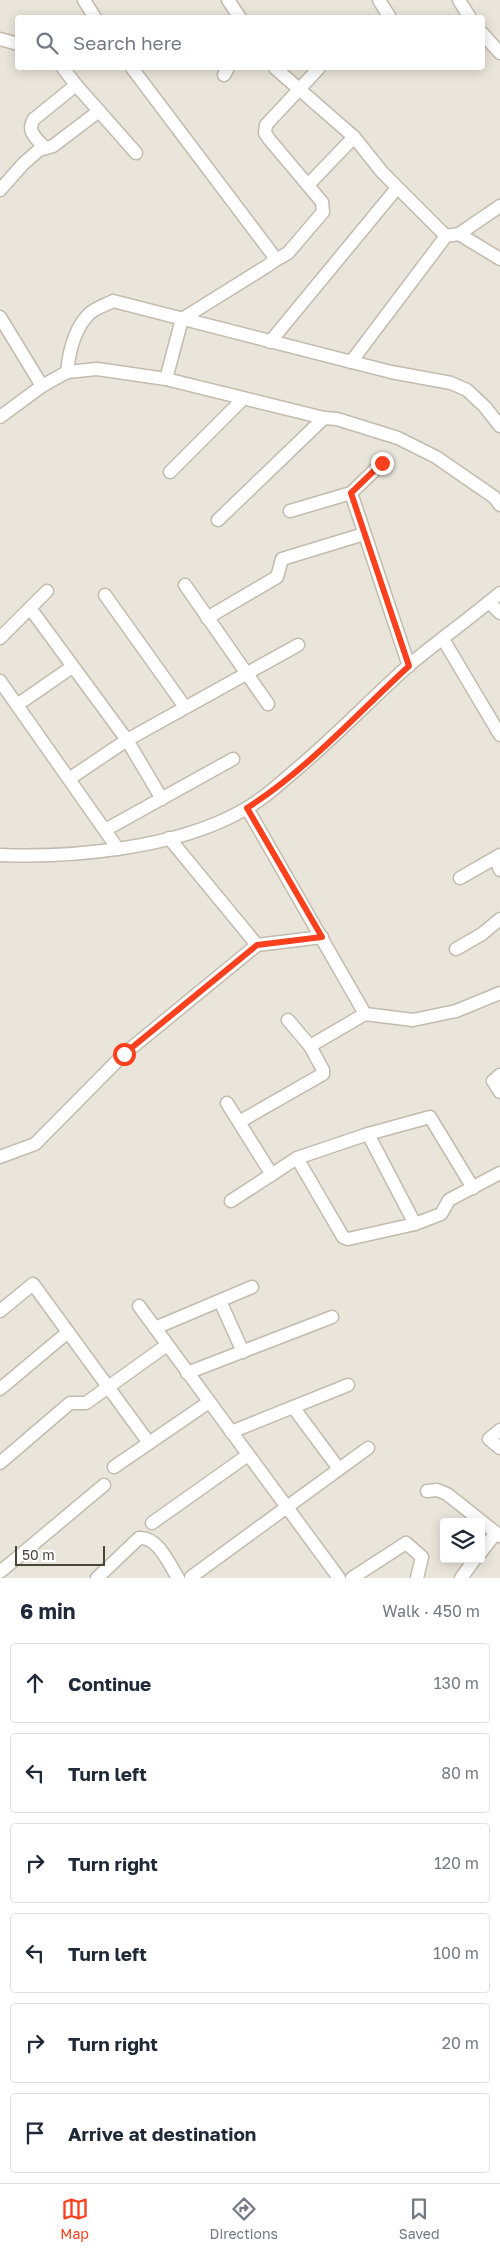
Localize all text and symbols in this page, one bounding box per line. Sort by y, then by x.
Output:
search box [15,15,485,70]
icon: search [33,29,61,57]
text: Search here [73,31,182,54]
route end [371,452,394,475]
route start [113,1043,136,1066]
map controls [440,1518,485,1563]
button: layers [440,1518,485,1563]
scale bar [15,1543,105,1566]
text: 50 m [22,1546,55,1563]
text: 6 min [20,1598,75,1624]
text: Walk · 450 m [382,1601,480,1621]
icon: ahead [21,1669,49,1697]
text: Continue [68,1672,151,1695]
text: 130 m [434,1673,479,1693]
icon: left [21,1759,49,1787]
text: Turn left [68,1762,147,1785]
text: 80 m [441,1763,479,1783]
icon: right [21,1849,49,1877]
text: Turn right [68,1852,158,1875]
text: 120 m [434,1853,479,1873]
icon: left [21,1939,49,1967]
text: Turn left [68,1942,147,1965]
text: 100 m [433,1943,479,1963]
icon: right [21,2029,49,2057]
text: Turn right [68,2032,158,2055]
text: 20 m [442,2033,479,2053]
icon: arrive [21,2119,49,2147]
text: Arrive at destination [68,2122,256,2145]
tab: Map [60,2195,89,2242]
tab: Directions [210,2195,278,2242]
tab: Saved [399,2195,440,2242]

